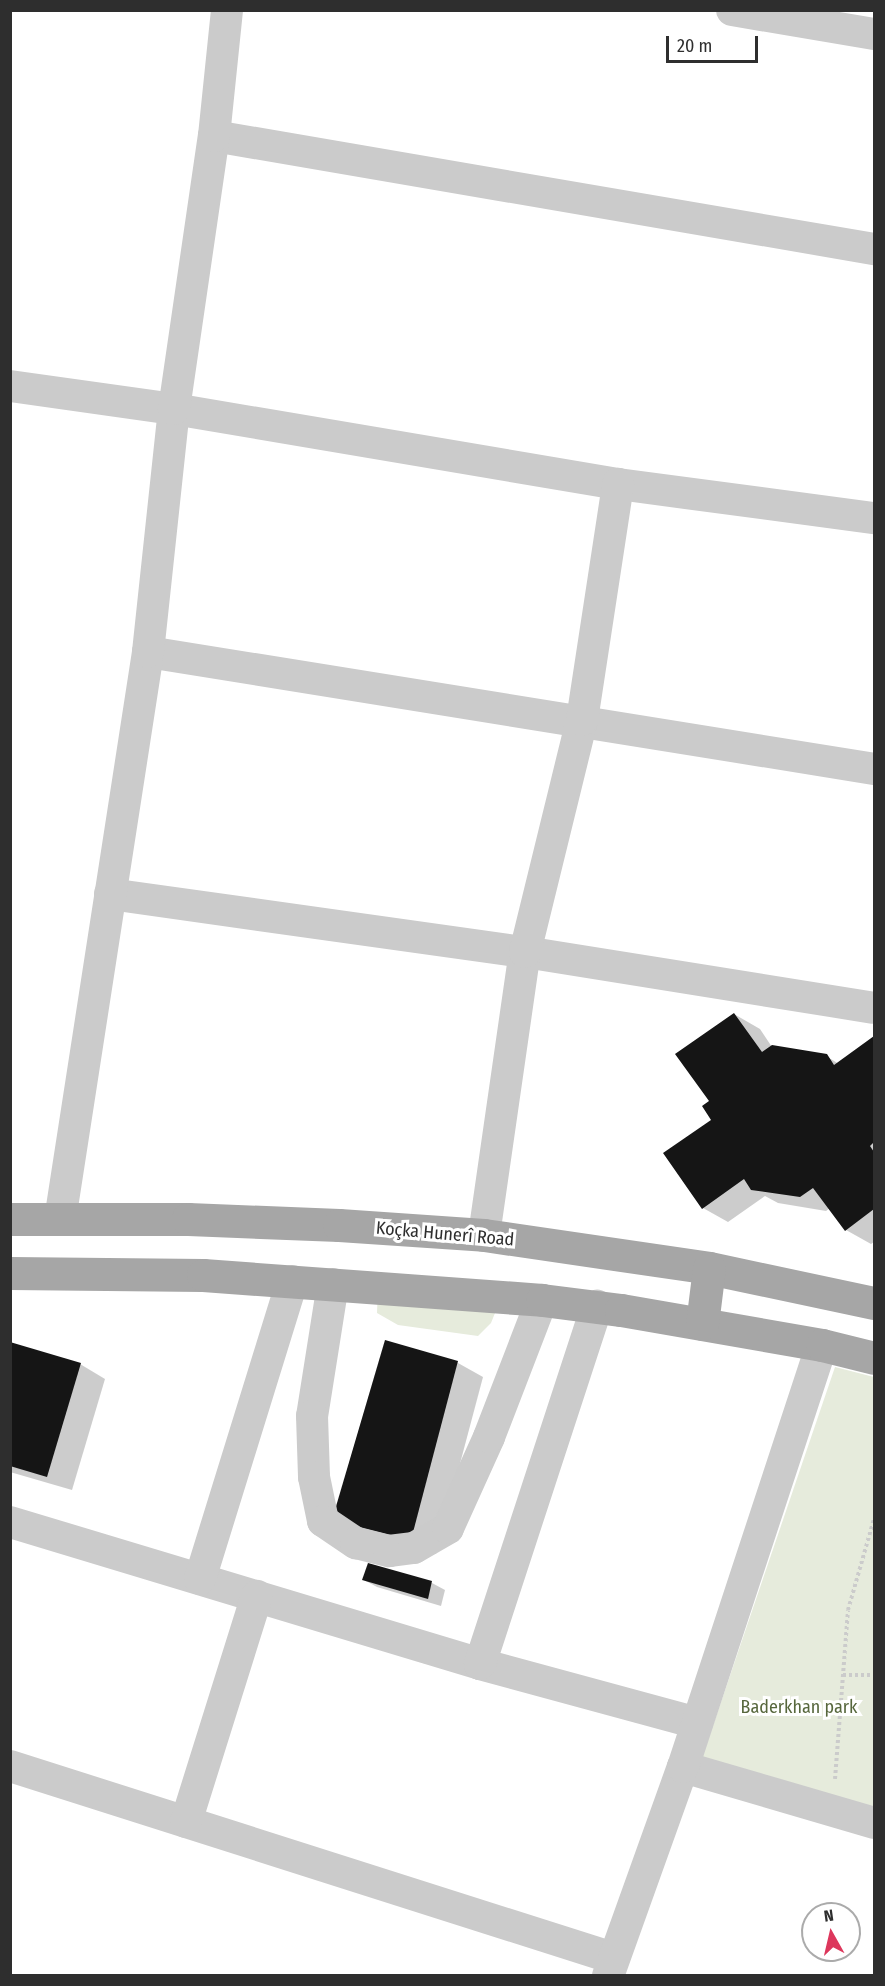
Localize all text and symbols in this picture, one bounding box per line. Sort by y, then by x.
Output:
scale bar [669,24,760,62]
text: 20 m [677,35,712,57]
street label: Koçka Hunerî Road [375,1217,515,1251]
park label: Baderkhan park [741,1696,857,1718]
north arrow [801,1902,861,1962]
text: N [823,1906,835,1926]

